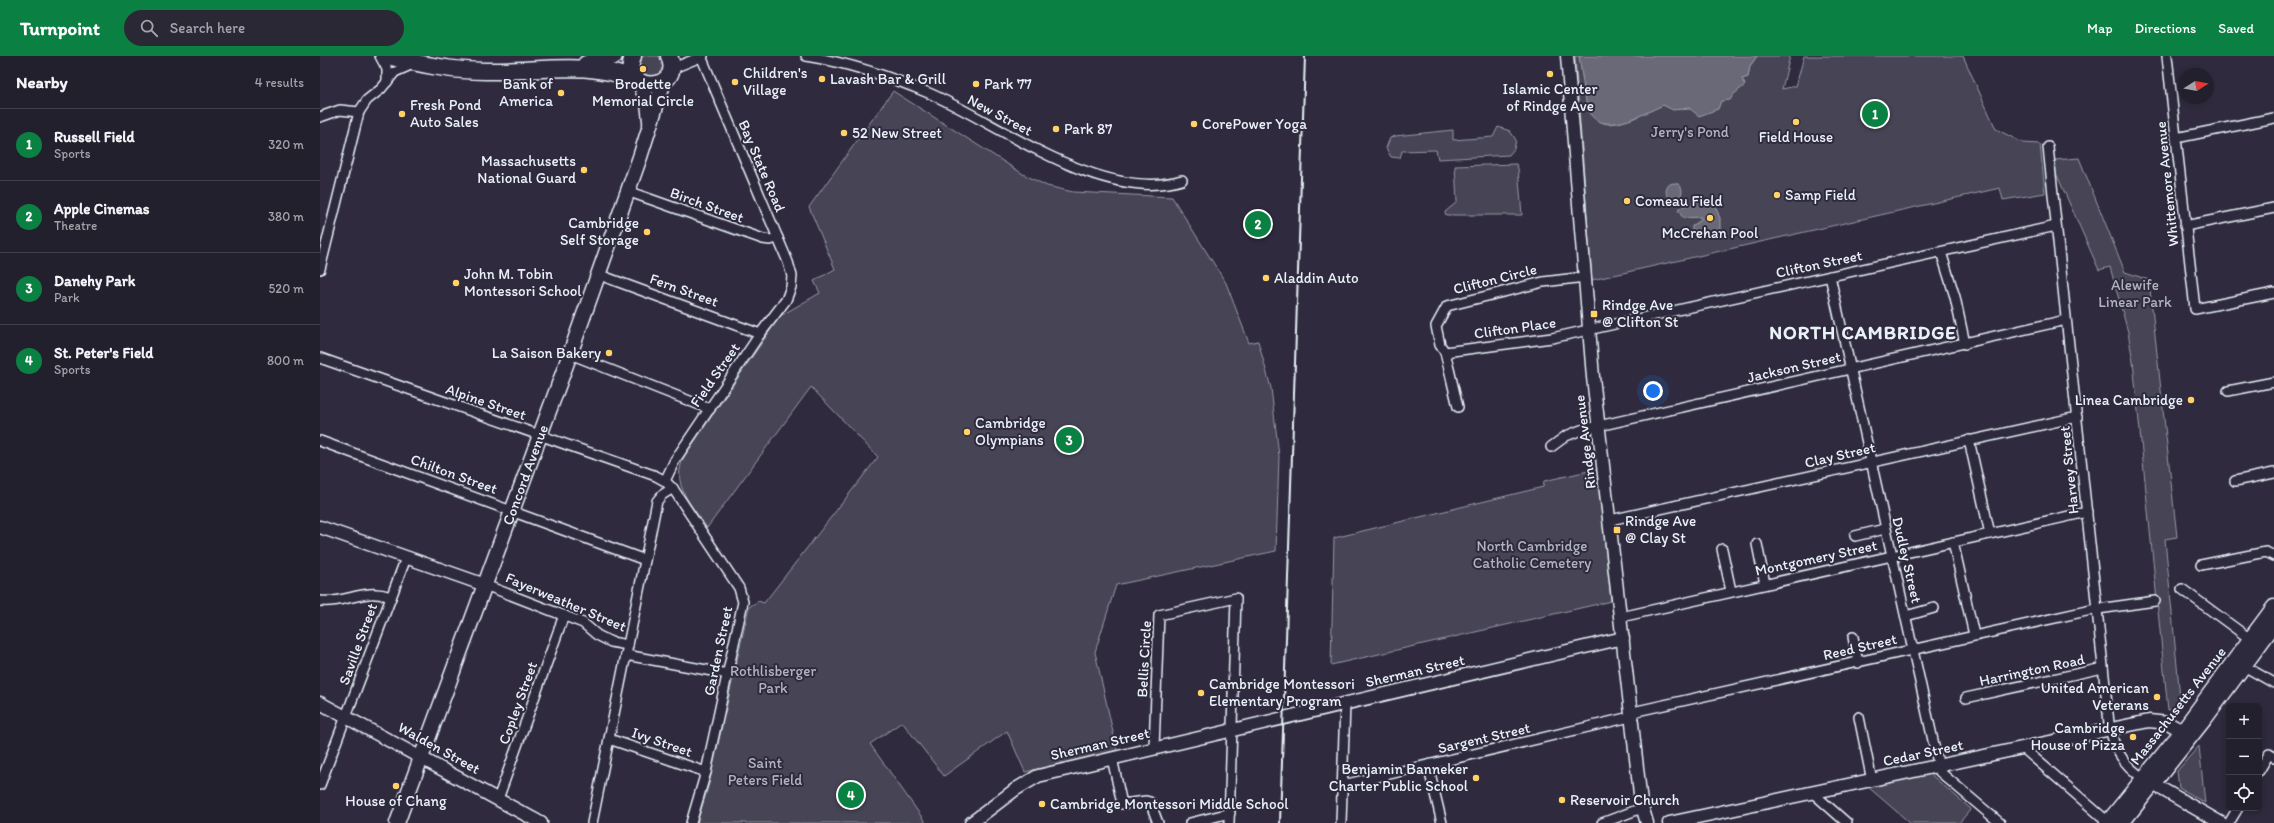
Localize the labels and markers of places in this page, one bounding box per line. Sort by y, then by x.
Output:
marker: Brodette Memorial Circle [638,64,648,74]
place label: Children's Village [743,64,808,99]
marker: Islamic Center of Rindge Ave [1545,69,1555,79]
place label: Lavash Bar & Grill [830,70,947,88]
marker: Lavash Bar & Grill [817,74,827,84]
place label: Bank of America [499,75,553,110]
place label: Brodette Memorial Circle [592,75,694,110]
place label: Park 77 [984,75,1032,93]
marker: Children's Village [730,77,740,87]
marker: Park 77 [971,79,981,89]
place label: Islamic Center of Rindge Ave [1503,80,1597,115]
marker: Bank of America [556,88,566,98]
place label: Fresh Pond Auto Sales [410,96,481,131]
pin: 1 [1862,99,1888,129]
marker: Fresh Pond Auto Sales [397,109,407,119]
place label: CorePower Yoga [1202,115,1307,133]
marker: Field House [1791,117,1801,127]
marker: CorePower Yoga [1189,119,1199,129]
place label: Park 87 [1064,120,1113,138]
place label: 52 New Street [852,124,942,142]
marker: Park 87 [1051,124,1061,134]
marker: 52 New Street [839,128,849,138]
place label: Field House [1759,128,1833,146]
place label: Massachusetts National Guard [477,152,576,187]
marker: Massachusetts National Guard [579,165,589,175]
place label: Samp Field [1785,186,1857,204]
marker: Samp Field [1772,190,1782,200]
place label: Comeau Field [1635,192,1723,210]
marker: Comeau Field [1622,196,1632,206]
pin: 2 [1245,209,1271,239]
marker: McCrehan Pool [1705,213,1715,223]
place label: Cambridge Self Storage [560,214,639,249]
place label: McCrehan Pool [1662,224,1759,242]
marker: Cambridge Self Storage [642,227,652,237]
place label: John M. Tobin Montessori School [464,265,582,300]
place label: Aladdin Auto [1274,269,1359,287]
marker: Aladdin Auto [1261,273,1271,283]
marker: John M. Tobin Montessori School [451,278,461,288]
place label: Rindge Ave @ Clifton St [1602,296,1679,331]
marker: Rindge Ave @ Clifton St [1589,309,1599,319]
place label: La Saison Bakery [492,344,601,362]
marker: La Saison Bakery [604,348,614,358]
place label: Linea Cambridge [2075,391,2183,409]
marker: Linea Cambridge [2186,395,2196,405]
place label: Cambridge Olympians [975,414,1046,449]
pin: 3 [1056,425,1082,455]
marker: Cambridge Olympians [962,427,972,437]
place label: Rindge Ave @ Clay St [1625,512,1696,547]
marker: Rindge Ave @ Clay St [1612,525,1622,535]
place label: Cambridge Montessori Elementary Program [1209,675,1355,710]
place label: United American Veterans [2041,679,2150,714]
marker: Cambridge Montessori Elementary Program [1196,688,1206,698]
marker: United American Veterans [2152,692,2162,702]
place label: Cambridge House of Pizza [2031,719,2125,754]
marker: Cambridge House of Pizza [2128,732,2138,742]
place label: Benjamin Banneker Charter Public School [1329,760,1469,795]
marker: Benjamin Banneker Charter Public School [1471,773,1481,783]
pin: 4 [838,780,864,810]
marker: House of Chang [391,781,401,791]
place label: Reservoir Church [1570,791,1680,809]
place label: House of Chang [345,792,447,810]
place label: Cambridge Montessori Middle School [1050,795,1289,813]
marker: Reservoir Church [1557,795,1567,805]
marker: Cambridge Montessori Middle School [1037,799,1047,809]

